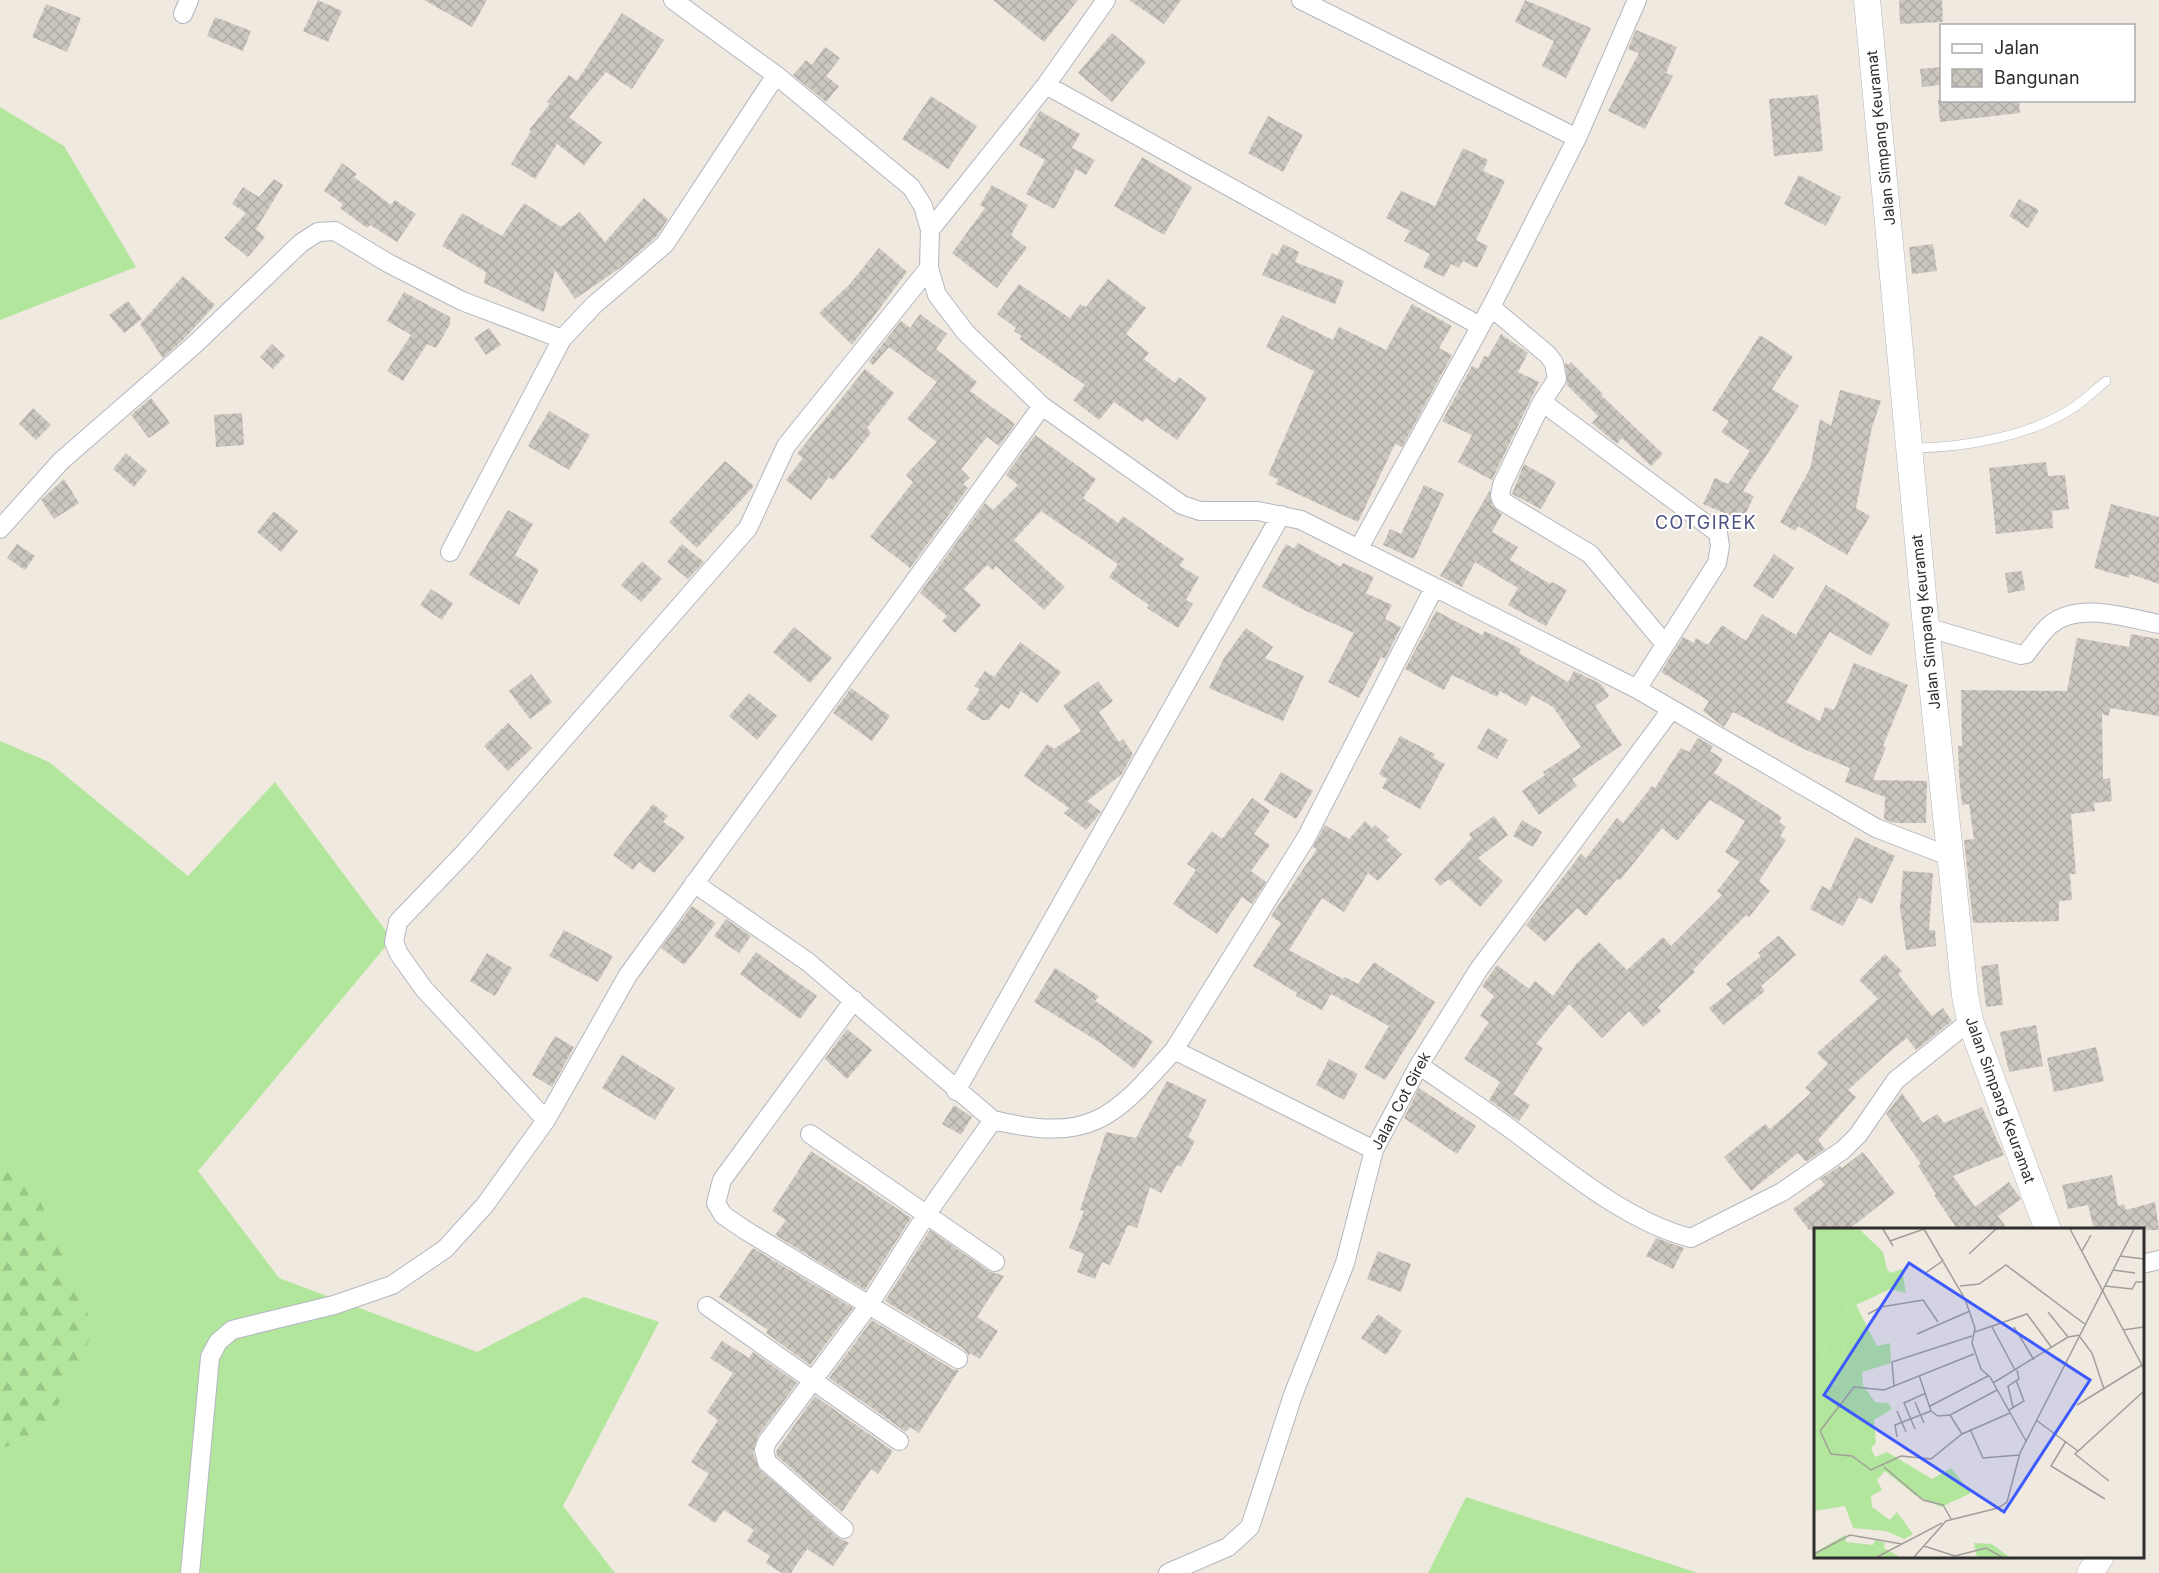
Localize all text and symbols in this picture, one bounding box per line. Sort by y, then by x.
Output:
legend [1940,24,2135,102]
text: Jalan [1994,37,2039,58]
street label: Jalan Simpang Keuramat [1862,49,1899,227]
text: Bangunan [1994,67,2080,88]
district label: COTGIREK [1655,512,1757,533]
street label: Jalan Simpang Keuramat [1907,533,1944,711]
street label: Jalan Simpang Keuramat [1961,1014,2040,1186]
street label: Jalan Cot Girek [1367,1048,1435,1153]
inset map [1814,1228,2144,1558]

